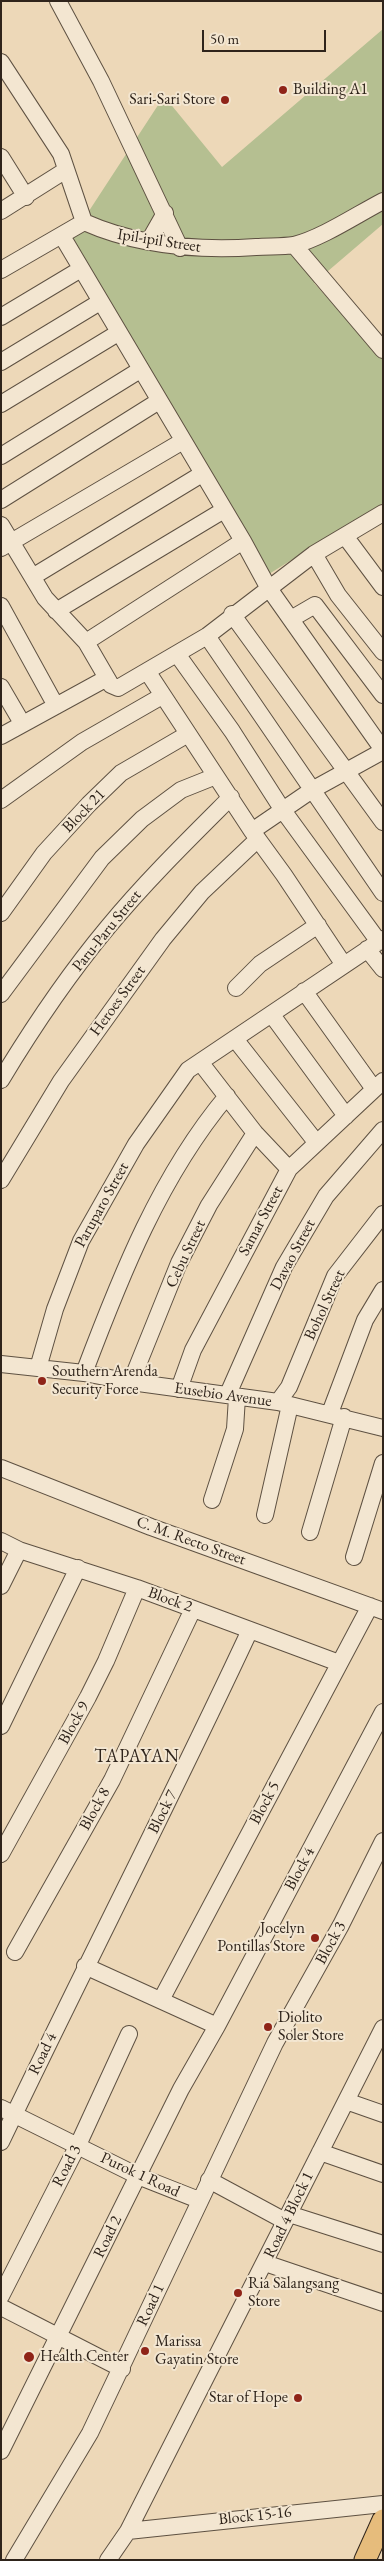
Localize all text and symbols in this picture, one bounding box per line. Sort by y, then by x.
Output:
scale bar [204,20,328,52]
text: 50 m [210,29,239,48]
place label: Building A1 [293,80,368,100]
marker: Building A1 [277,84,289,96]
place label: Sari-Sari Store [129,90,215,110]
marker: Sari-Sari Store [219,94,231,106]
street label: Ipil-ipil Street [116,225,202,257]
street label: Block 21 [58,785,110,837]
street label: Paru-Paru Street [68,886,146,976]
street label: Heroes Street [86,962,150,1040]
street label: Paruparo Street [71,1159,133,1251]
street label: Samar Street [235,1183,287,1259]
street label: Davao Street [266,1216,320,1294]
street label: Cebu Street [162,1217,210,1291]
street label: Bohol Street [300,1267,350,1343]
place label: Southern Arenda Security Force [52,1362,158,1400]
marker: Southern Arenda Security Force [36,1375,48,1387]
street label: Eusebio Avenue [173,1379,273,1411]
street label: C. M. Recto Street [134,1512,248,1570]
street label: Block 2 [145,1583,195,1617]
street label: Block 9 [54,1698,94,1748]
district label: TAPAYAN [93,1746,181,1768]
street label: Block 5 [246,1778,284,1828]
street label: Block 8 [75,1784,115,1834]
street label: Block 7 [144,1787,182,1837]
street label: Block 4 [281,1844,319,1894]
street label: Block 3 [311,1918,351,1968]
place label: Jocelyn Pontillas Store [217,1919,305,1957]
marker: Jocelyn Pontillas Store [309,1932,321,1944]
place label: Diolito Soler Store [278,2008,344,2046]
marker: Diolito Soler Store [262,2021,274,2033]
street label: Road 4 [25,2030,61,2078]
street label: Road 3 [48,2142,86,2190]
street label: Purok 1 Road [97,2148,183,2202]
street label: Road 4 Block 1 [260,2169,318,2261]
street label: Road 2 [90,2213,126,2261]
place label: Ria Salangsang Store [248,2274,339,2312]
street label: Road 1 [133,2281,169,2329]
marker: Ria Salangsang Store [232,2287,244,2299]
place label: Marissa Gayatin Store [155,2332,239,2370]
marker: Marissa Gayatin Store [139,2345,151,2357]
place label: Health Center [40,2347,129,2367]
marker: Health Center [22,2350,36,2364]
place label: Star of Hope [209,2388,288,2408]
marker: Star of Hope [292,2392,304,2404]
street label: Block 15-16 [217,2503,293,2529]

